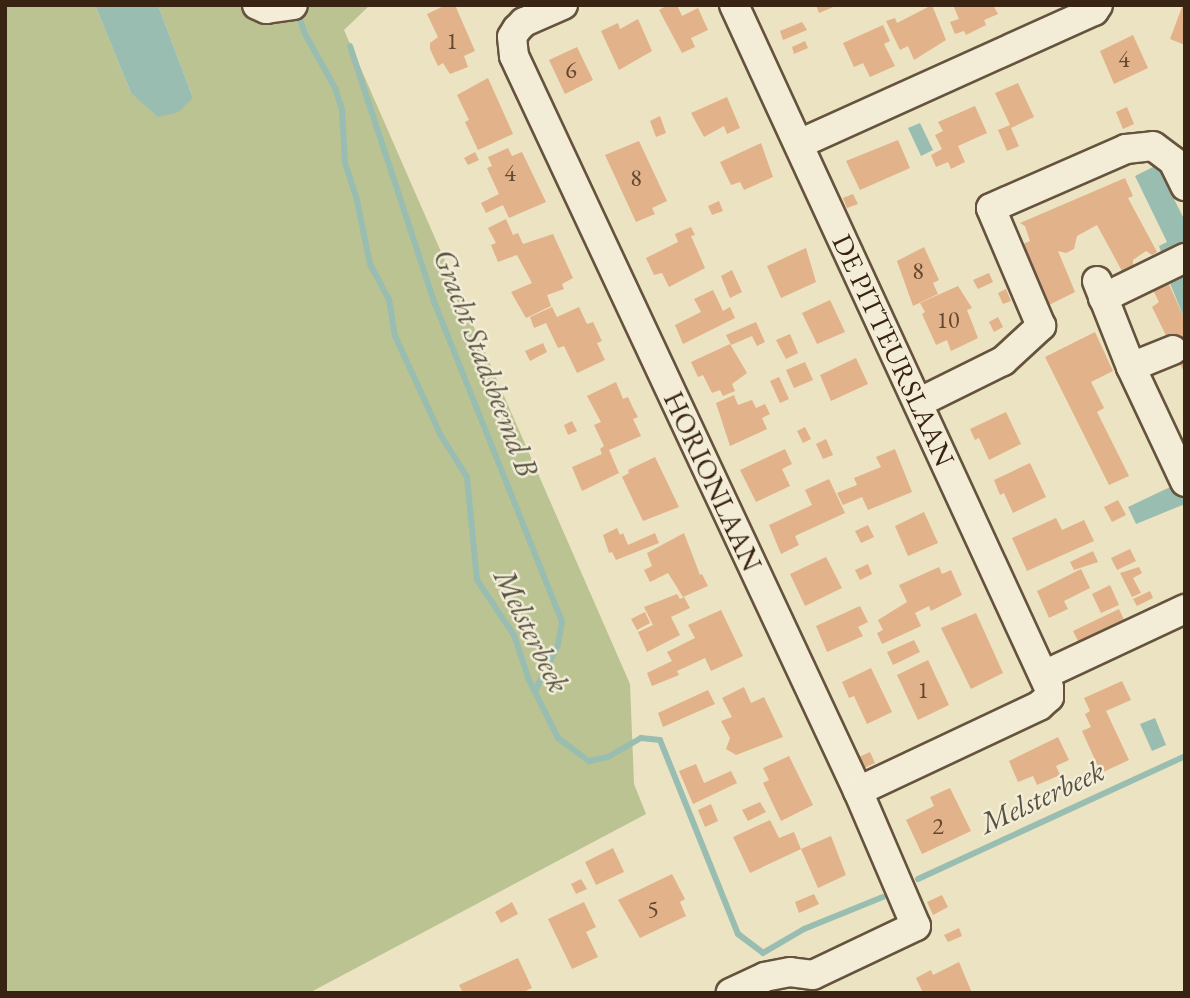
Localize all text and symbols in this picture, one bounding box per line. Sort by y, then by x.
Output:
house number: 1 [446,27,458,55]
house number: 4 [1118,45,1130,73]
house number: 6 [565,56,577,84]
house number: 4 [504,159,516,187]
house number: 8 [630,164,642,192]
street label: DE PITTEURSLAAN [826,229,962,471]
water label: Gracht Stadsbeemd B [425,244,545,482]
house number: 8 [912,257,924,285]
house number: 10 [936,306,960,334]
street label: HORIONLAAN [657,386,769,576]
water label: Melsterbeek [486,563,576,699]
house number: 1 [917,676,929,704]
water label: Melsterbeek [974,753,1110,841]
house number: 2 [932,812,944,840]
house number: 5 [647,895,659,923]

